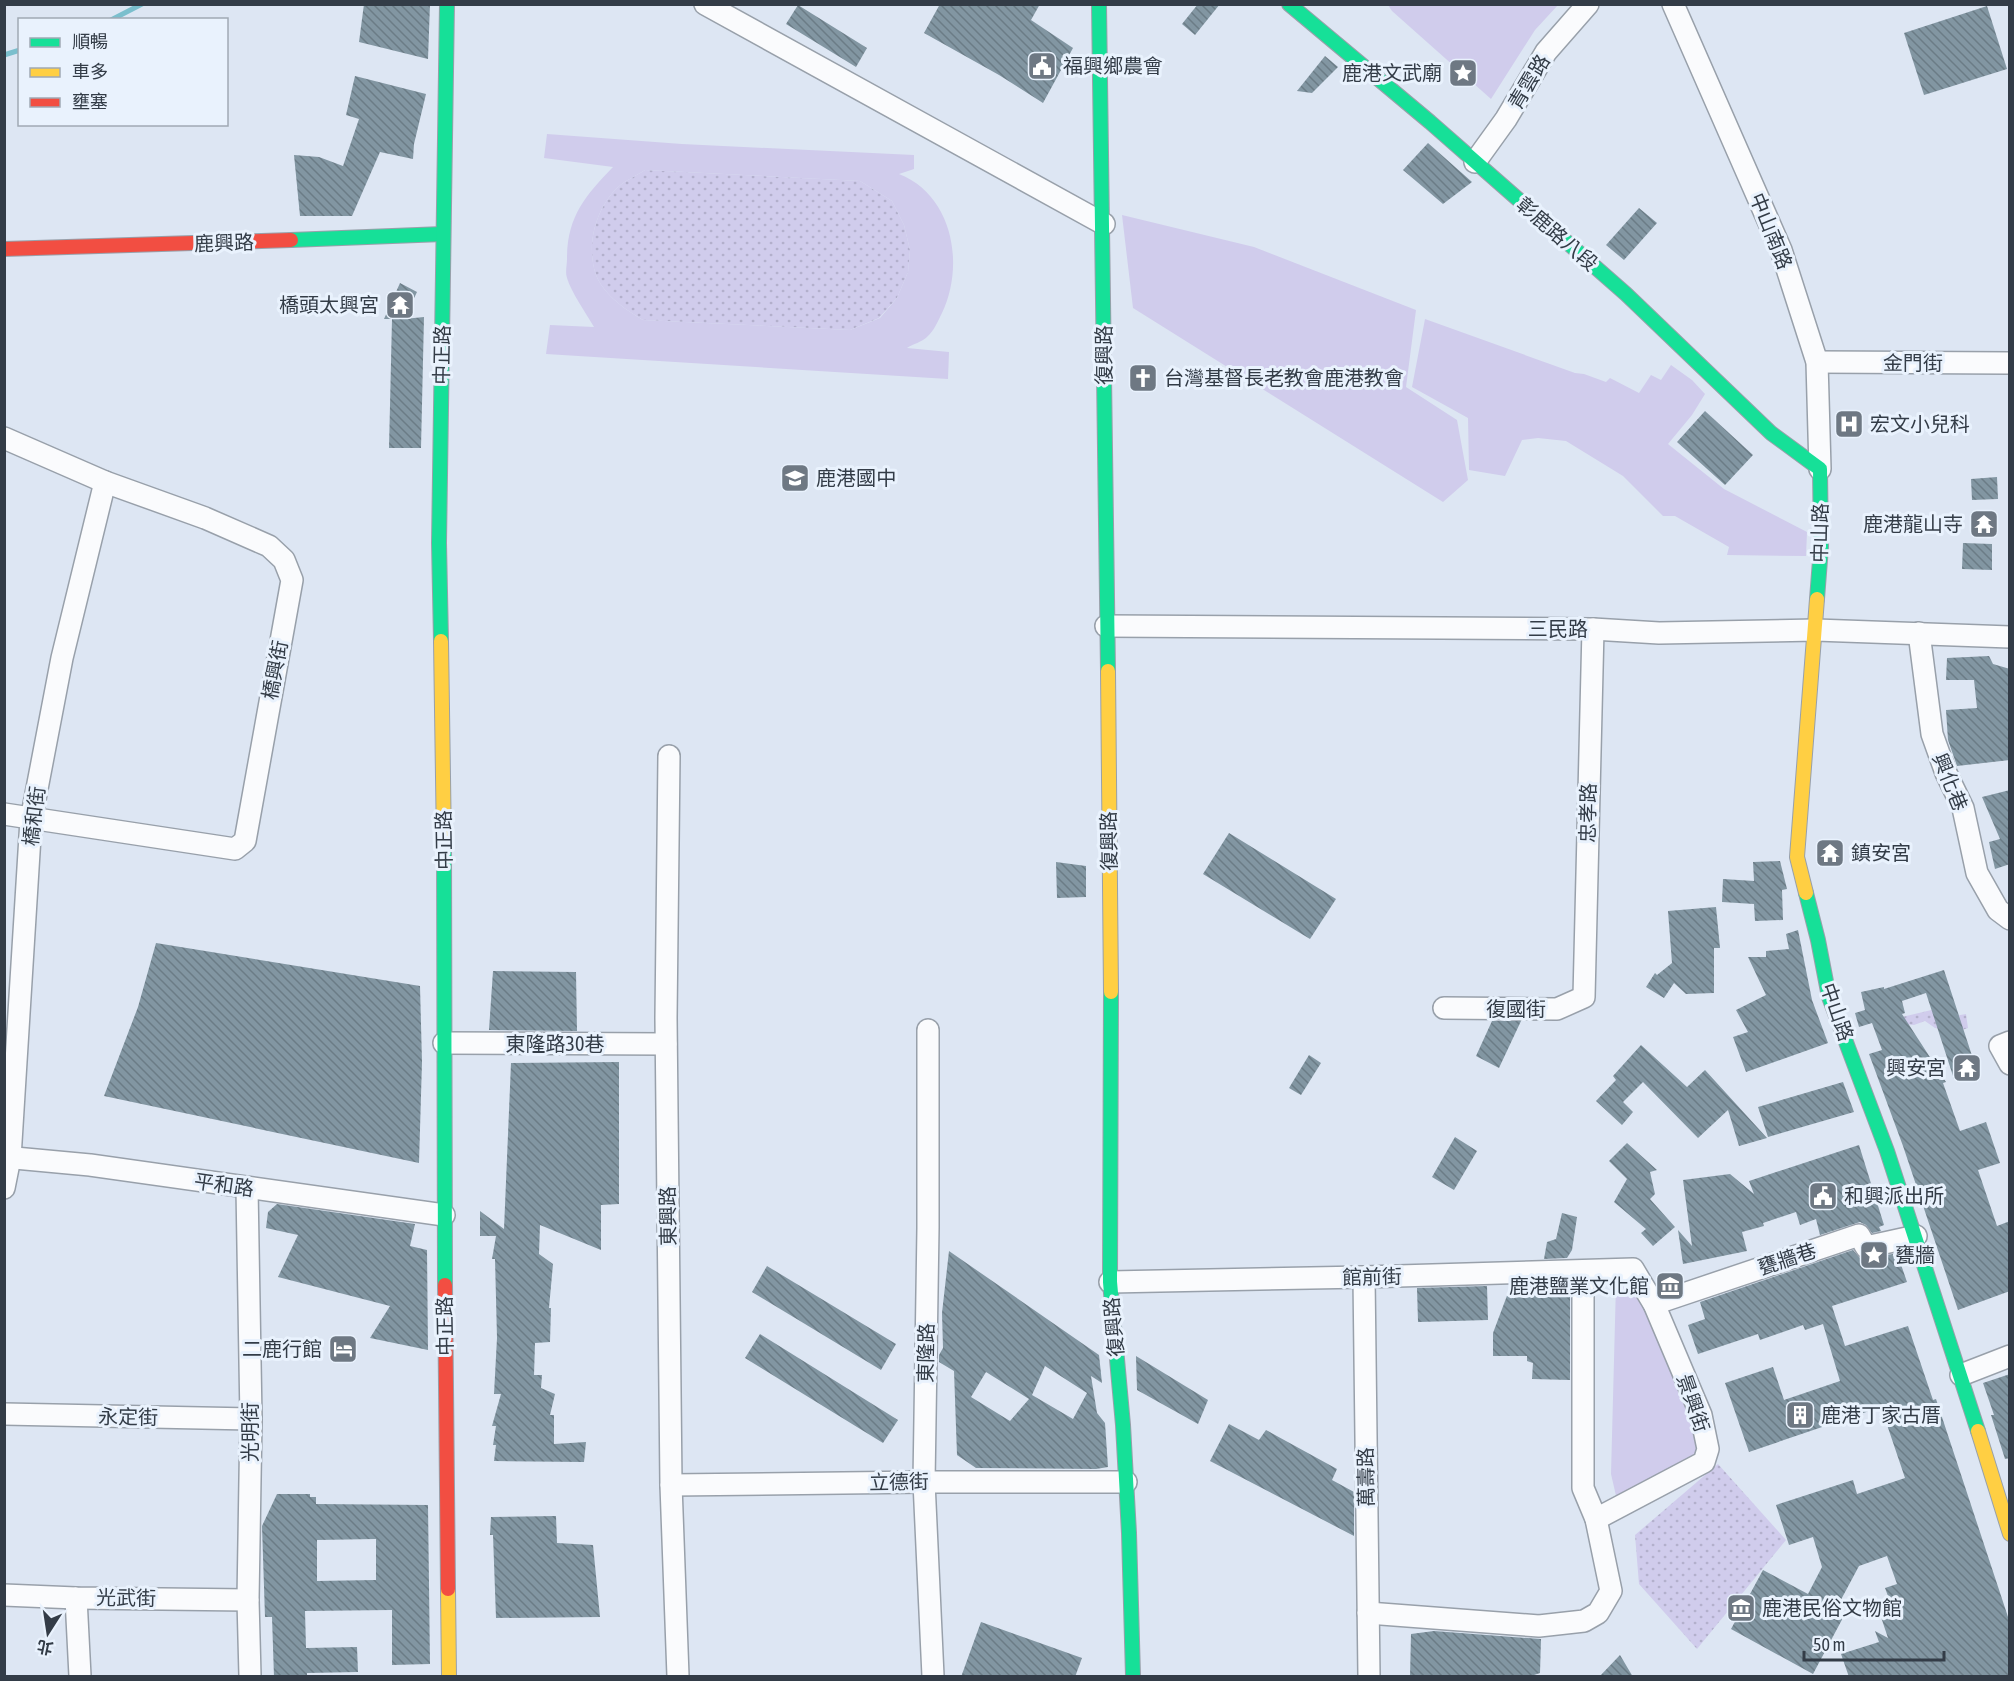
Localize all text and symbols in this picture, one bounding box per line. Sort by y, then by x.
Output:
legend [18,18,228,126]
text: 順暢 [72,31,108,52]
public building icon: 福興鄉農會 [1026,50,1058,82]
street label: 青雲路 [1503,50,1554,113]
place label: 福興鄉農會 [1063,54,1163,77]
place icon: 鹿港文武廟 [1447,57,1479,89]
text: 車多 [72,61,108,82]
place label: 鹿港文武廟 [1342,61,1442,84]
text: 壅塞 [72,91,108,112]
street label: 中山南路 [1746,189,1797,272]
street label: 彰鹿路八段 [1512,192,1603,275]
street label: 鹿興路 [194,230,254,255]
temple icon: 橋頭太興宮 [384,289,416,321]
place label: 橋頭太興宮 [279,293,379,316]
street label: 中正路 [429,325,454,385]
street label: 復興路 [1092,325,1115,385]
street label: 金門街 [1883,351,1943,374]
church icon: 台灣基督長老教會鹿港教會 [1127,362,1159,394]
place label: 台灣基督長老教會鹿港教會 [1164,366,1404,389]
hospital icon: 宏文小兒科 [1833,408,1865,440]
place label: 宏文小兒科 [1870,412,1970,435]
school or university icon: 鹿港國中 [779,462,811,494]
place label: 鹿港國中 [816,466,896,489]
street label: 中山路 [1807,503,1832,563]
temple icon: 鹿港龍山寺 [1968,508,2000,540]
place label: 鹿港龍山寺 [1863,512,1963,535]
street label: 三民路 [1528,617,1588,640]
street label: 橋興街 [257,638,292,702]
street label: 興化巷 [1929,750,1972,814]
street label: 忠孝路 [1575,783,1600,843]
street label: 橋和街 [18,785,49,847]
street label: 中正路 [431,810,456,870]
street label: 復興路 [1096,811,1121,871]
temple icon: 鎮安宮 [1814,837,1846,869]
place label: 鎮安宮 [1851,841,1911,864]
street label: 中山路 [1817,980,1858,1044]
street label: 復國街 [1486,997,1546,1020]
street label: 東隆路30巷 [506,1032,604,1055]
temple icon: 興安宮 [1951,1052,1983,1084]
place label: 興安宮 [1886,1056,1946,1079]
street label: 平和路 [193,1169,255,1200]
public building icon: 和興派出所 [1807,1180,1839,1212]
place label: 和興派出所 [1844,1184,1944,1207]
street label: 東興路 [655,1186,680,1246]
street label: 甕牆巷 [1755,1238,1819,1279]
place icon: 甕牆 [1858,1239,1890,1271]
place label: 甕牆 [1895,1243,1935,1266]
street label: 館前街 [1342,1264,1402,1289]
museum icon: 鹿港鹽業文化館 [1654,1270,1686,1302]
place label: 鹿港鹽業文化館 [1509,1274,1649,1297]
street label: 中正路 [432,1296,457,1356]
street label: 復興路 [1099,1296,1128,1358]
street label: 東隆路 [913,1323,938,1383]
hotel icon: 二鹿行館 [327,1333,359,1365]
place label: 二鹿行館 [242,1337,322,1360]
street label: 景興街 [1673,1371,1714,1435]
building icon: 鹿港丁家古厝 [1784,1399,1816,1431]
street label: 光明街 [238,1402,261,1462]
place label: 鹿港丁家古厝 [1821,1403,1941,1426]
street label: 永定街 [98,1404,158,1429]
street label: 萬壽路 [1353,1447,1378,1507]
street label: 立德街 [869,1469,929,1494]
street label: 光武街 [96,1585,156,1610]
museum icon: 鹿港民俗文物館 [1725,1592,1757,1624]
place label: 鹿港民俗文物館 [1762,1596,1902,1619]
north arrow [18,1603,78,1663]
scale bar [1804,1624,1944,1662]
text: 50 m [1813,1634,1845,1655]
text: 北 [35,1637,55,1658]

